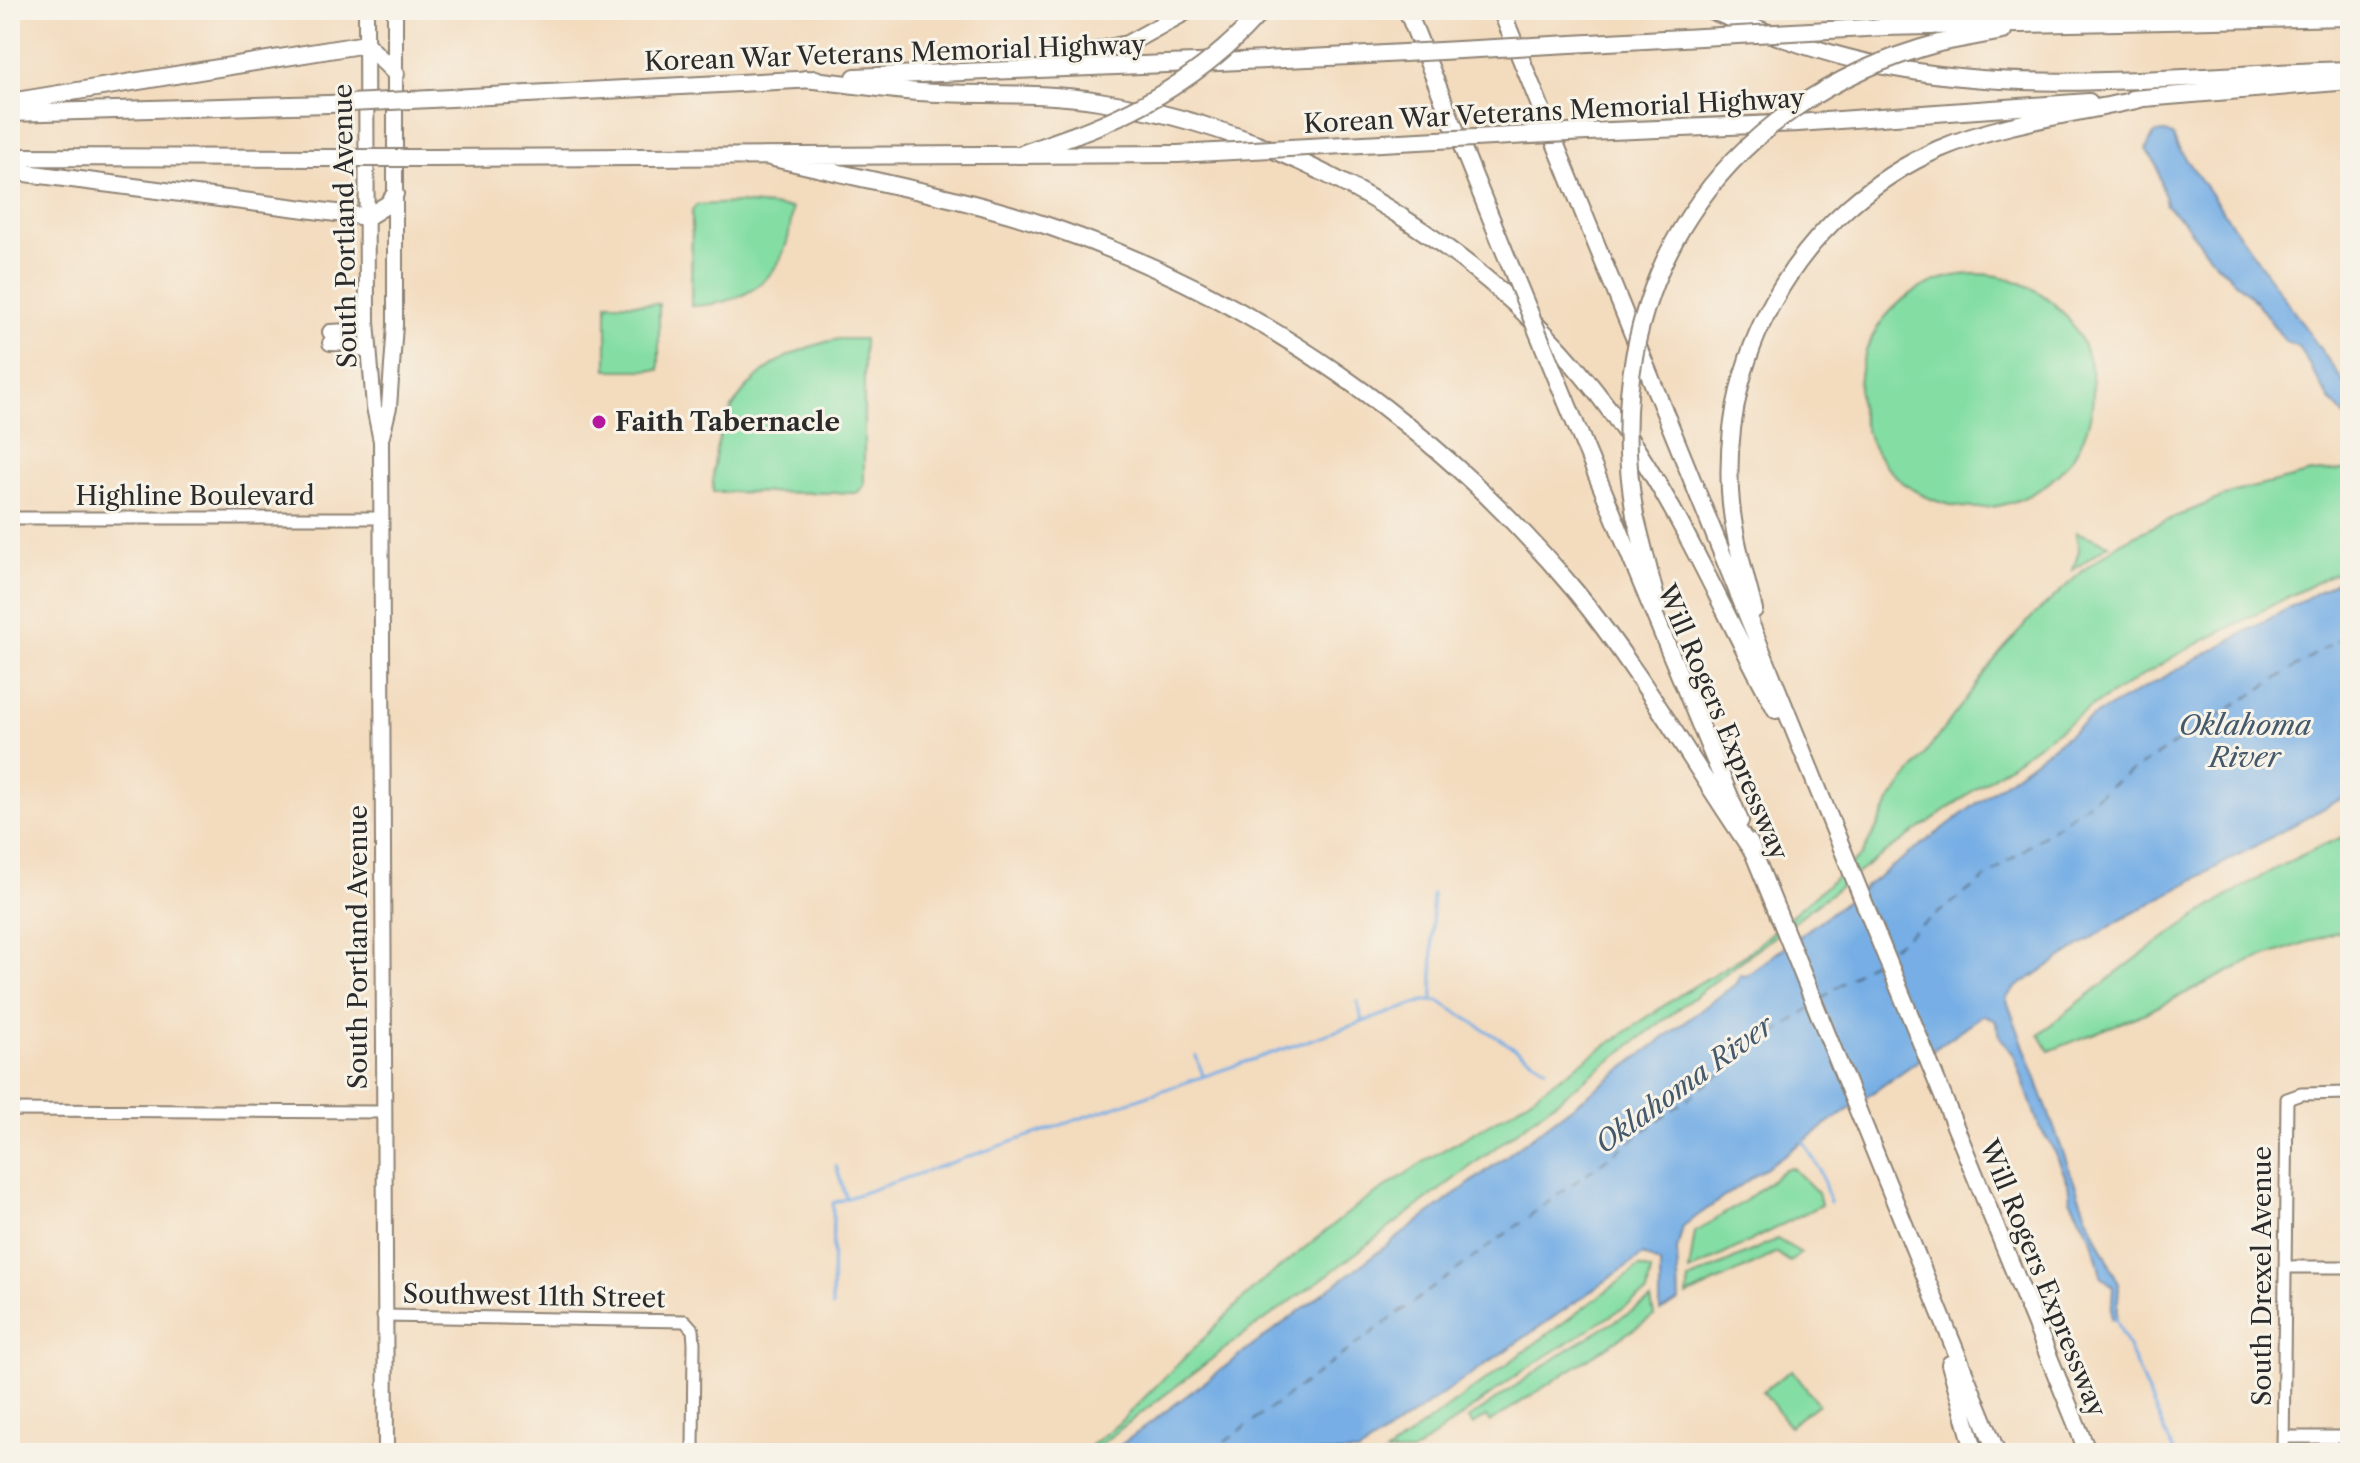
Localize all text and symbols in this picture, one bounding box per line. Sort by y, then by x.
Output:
street label: Korean War Veterans Memorial Highway [644,28,1147,78]
street label: Korean War Veterans Memorial Highway [1303,82,1806,140]
street label: South Portland Avenue [327,84,363,368]
place label: Faith Tabernacle [615,406,840,438]
marker: Faith Tabernacle [590,413,608,431]
street label: Highline Boulevard [76,480,315,512]
street label: Will Rogers Expressway [1650,579,1796,865]
water label: Oklahoma River [2179,708,2312,774]
street label: South Portland Avenue [342,805,374,1089]
water label: Oklahoma River [1588,1007,1781,1160]
street label: Will Rogers Expressway [1972,1134,2113,1422]
street label: South Drexel Avenue [2246,1146,2278,1406]
street label: Southwest 11th Street [402,1278,667,1314]

